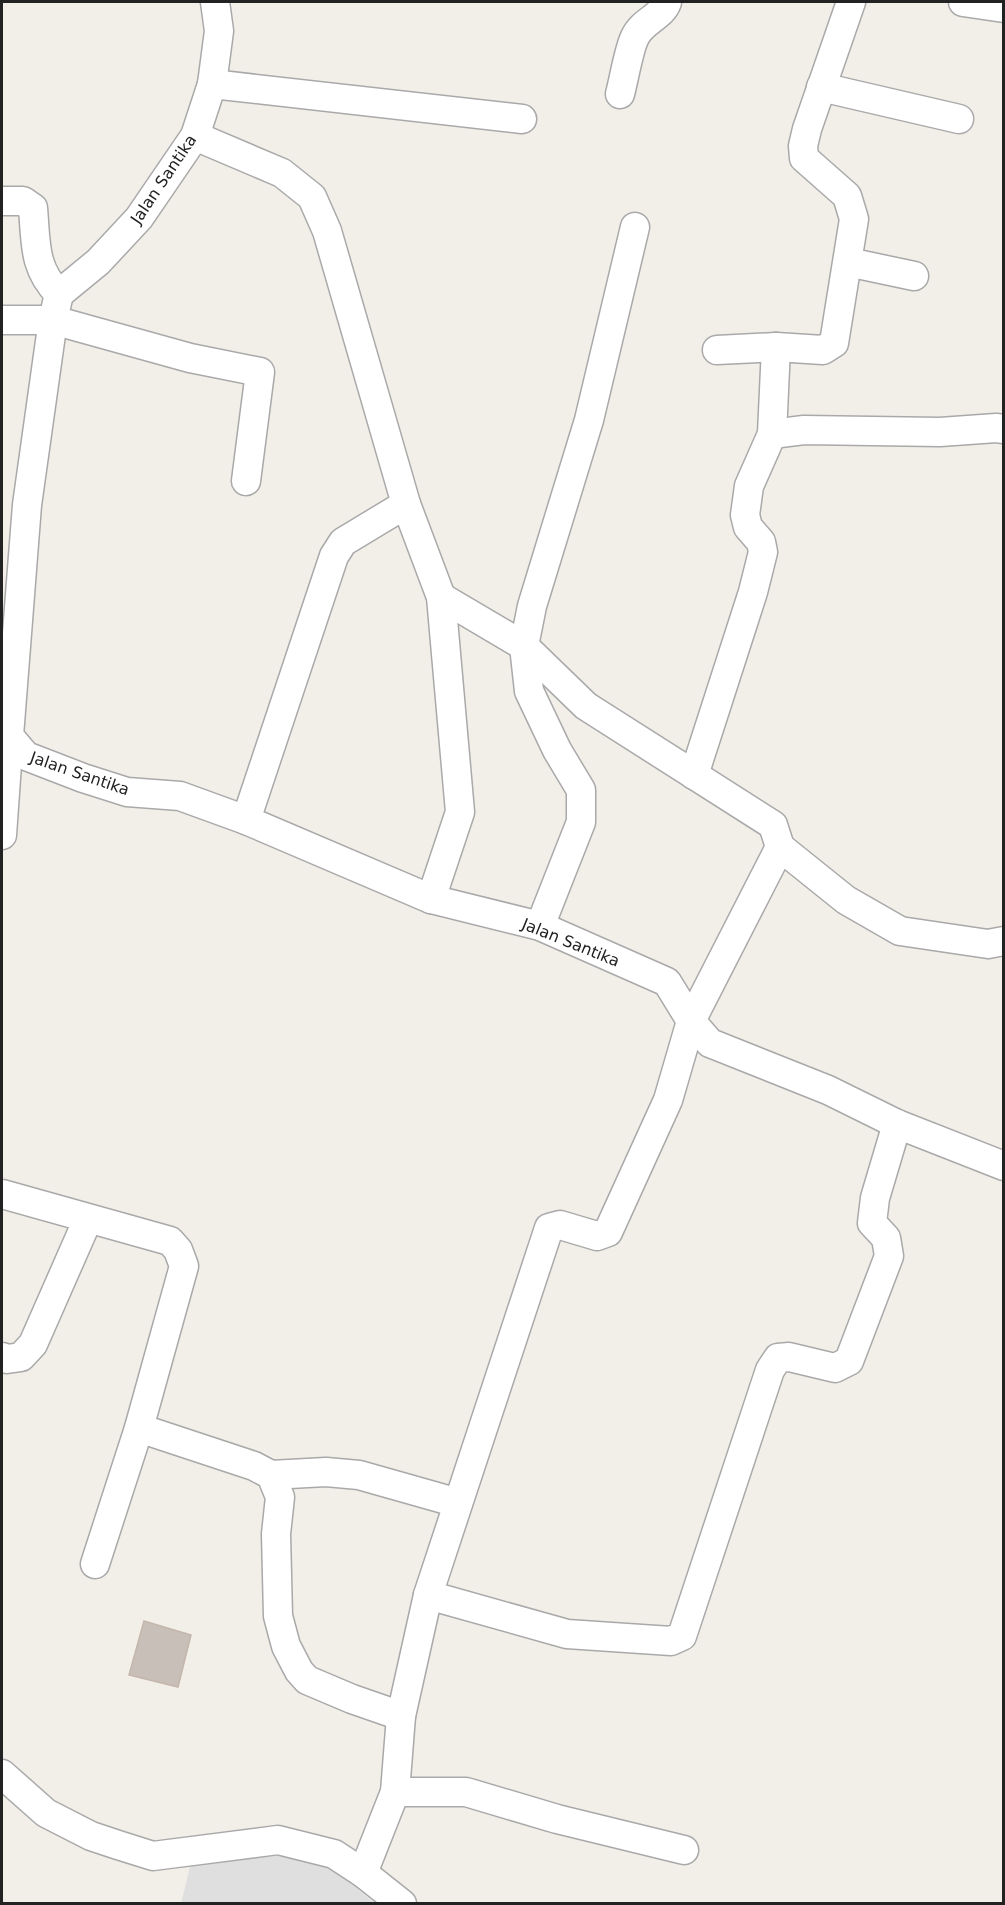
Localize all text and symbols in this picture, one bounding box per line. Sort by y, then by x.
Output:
street label: Jalan Santika [126,131,200,228]
street label: Jalan Santika [27,747,132,799]
street label: Jalan Santika [518,914,622,971]

